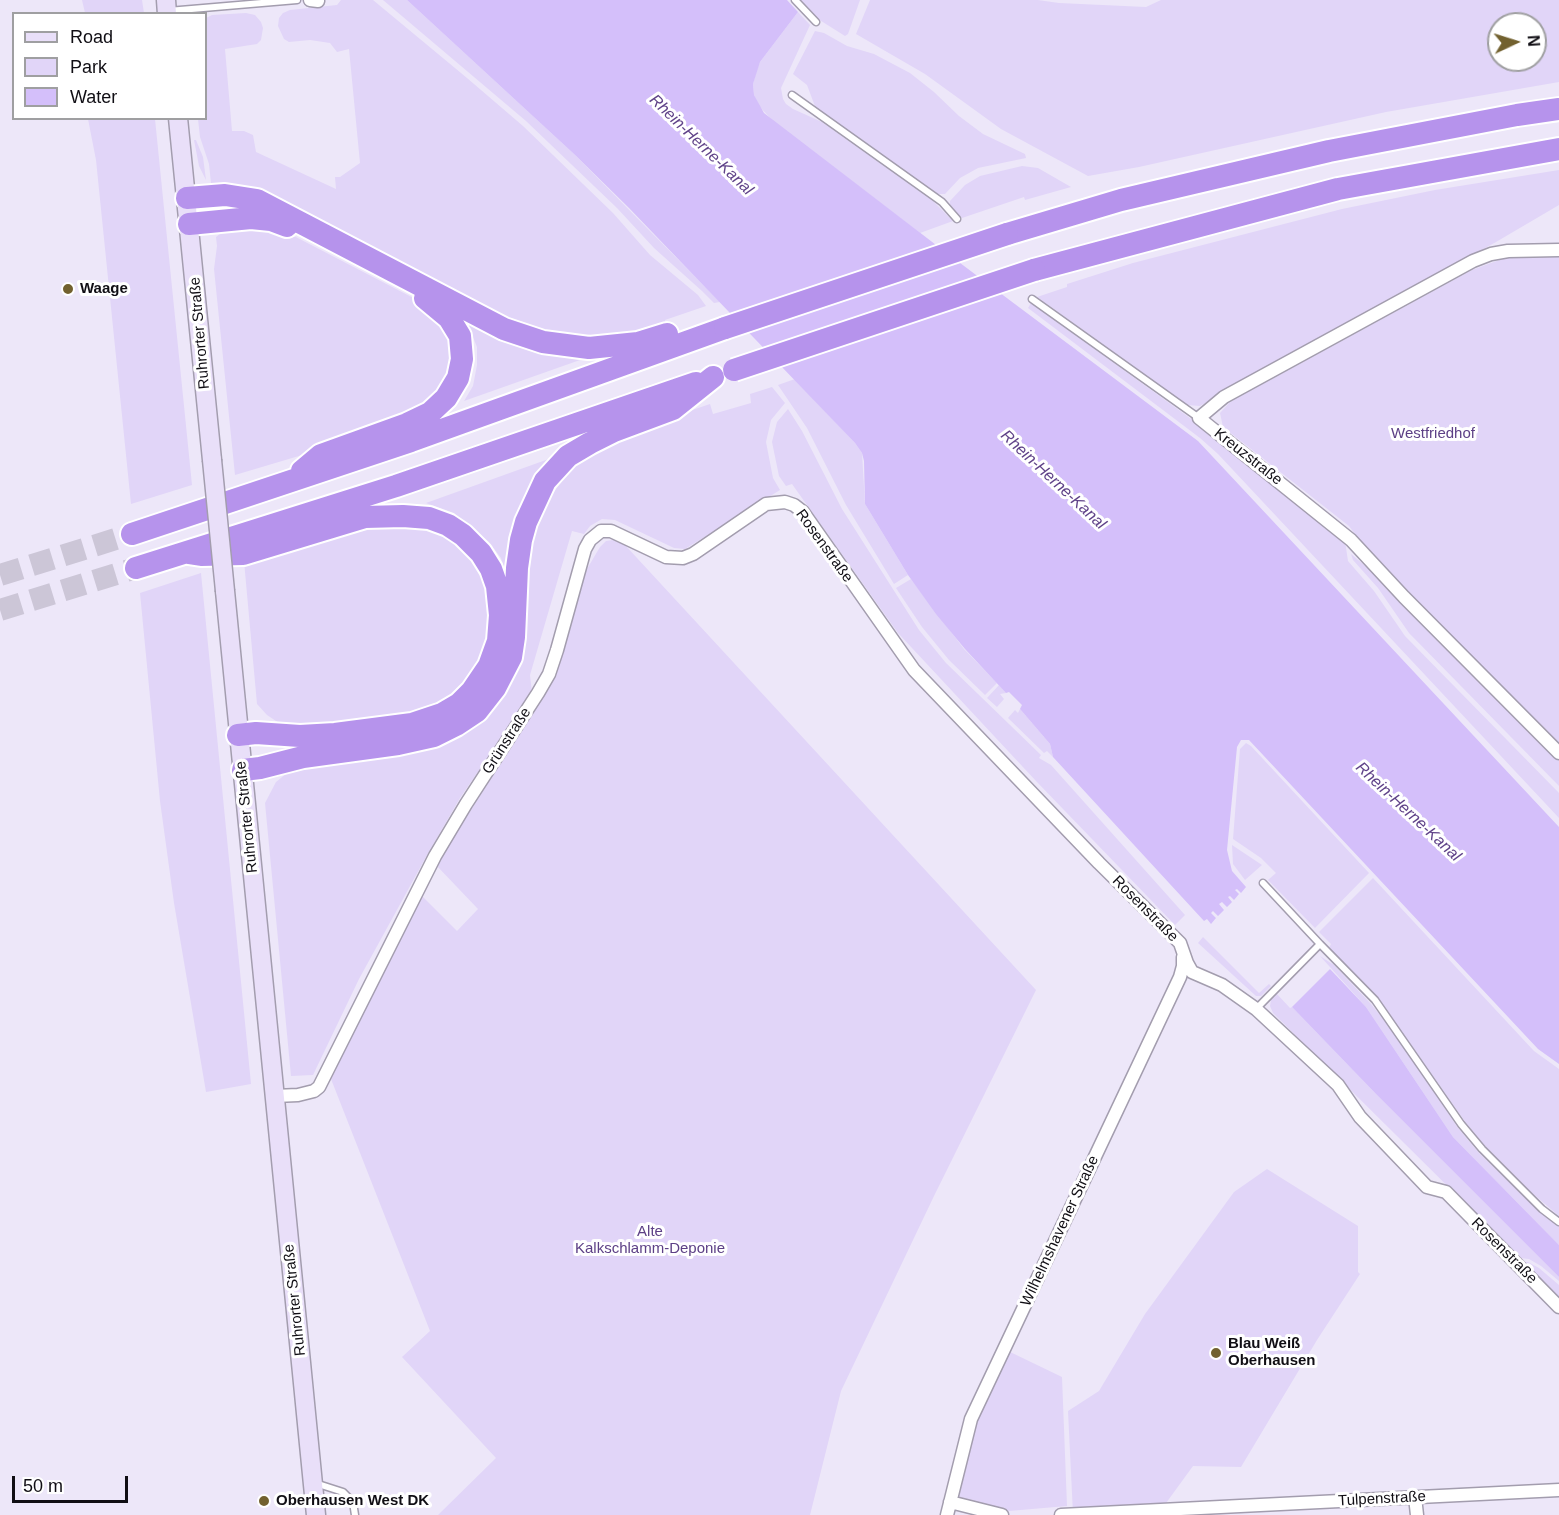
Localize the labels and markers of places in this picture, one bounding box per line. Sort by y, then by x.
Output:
place label: Waage [80,280,128,298]
marker: Waage [61,282,75,296]
place label: Blau Weiß Oberhausen [1228,1335,1316,1370]
marker: Blau Weiß Oberhausen [1209,1346,1223,1360]
place label: Oberhausen West DK [276,1492,429,1510]
marker: Oberhausen West DK [257,1494,271,1508]

